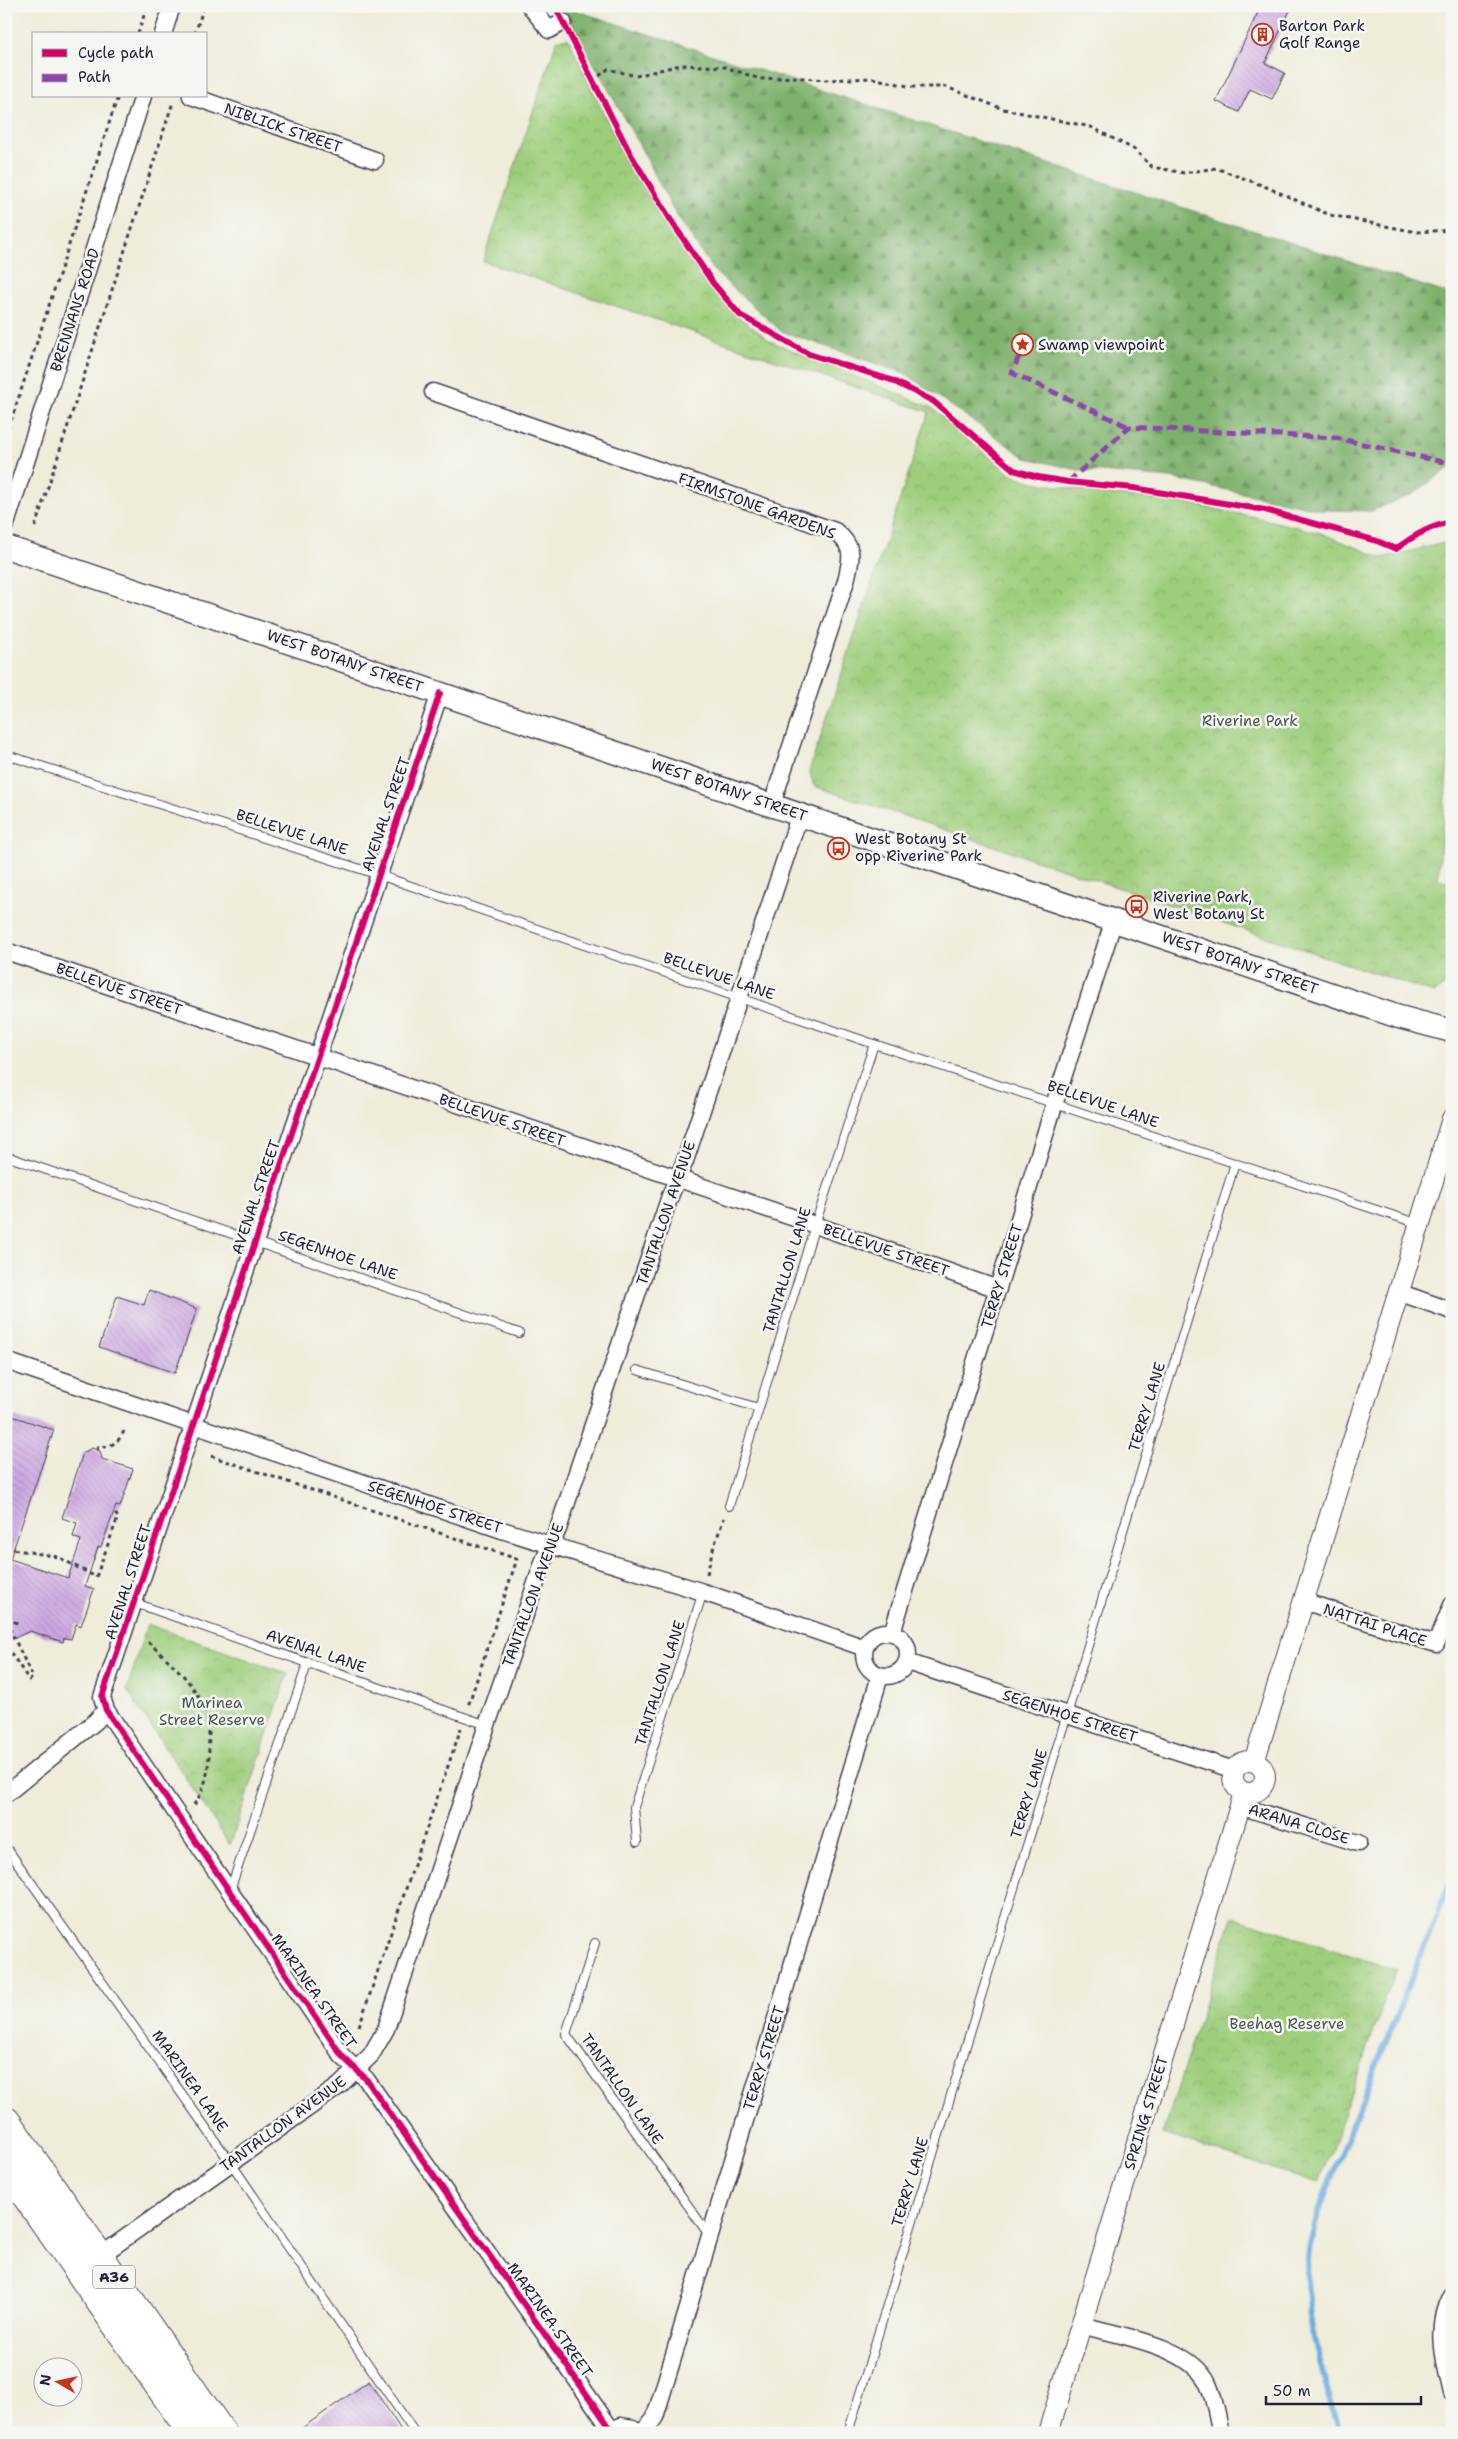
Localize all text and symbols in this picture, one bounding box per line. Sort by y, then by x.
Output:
place label: Barton Park Golf Range [1279,16,1365,53]
building icon: Barton Park Golf Range [1251,23,1275,47]
legend [32,32,208,98]
text: Cycle path [78,43,154,63]
text: Path [78,67,111,87]
street label: NIBLICK STREET [221,98,345,158]
street label: BRENNANS ROAD [46,246,104,374]
place icon: Swamp viewpoint [1010,333,1034,357]
place label: Swamp viewpoint [1038,335,1165,355]
street label: FIRMSTONE GARDENS [676,468,838,544]
street label: WEST BOTANY STREET [264,625,426,697]
park label: Riverine Park [1202,711,1298,731]
street label: AVENAL STREET [357,754,415,874]
street label: WEST BOTANY STREET [648,754,810,826]
street label: BELLEVUE LANE [233,804,351,860]
place label: West Botany St opp Riverine Park [855,829,982,866]
bus stop icon: West Botany St opp Riverine Park [827,836,851,860]
place label: Riverine Park, West Botany St [1153,887,1265,924]
bus stop icon: Riverine Park, West Botany St [1125,894,1149,918]
street label: WEST BOTANY STREET [1159,927,1321,999]
street label: BELLEVUE LANE [661,948,777,1004]
street label: BELLEVUE STREET [53,958,185,1020]
street label: BELLEVUE LANE [1045,1076,1161,1132]
street label: BELLEVUE STREET [436,1089,568,1151]
street label: AVENAL STREET [227,1137,285,1257]
street label: TANTALLON AVENUE [632,1138,700,1288]
street label: TANTALLON LANE [758,1205,816,1335]
street label: BELLEVUE STREET [820,1219,952,1281]
street label: TERRY STREET [977,1221,1027,1331]
street label: SEGENHOE LANE [276,1225,400,1285]
street label: TERRY LANE [1124,1360,1170,1454]
street label: SEGENHOE STREET [365,1476,505,1538]
street label: TANTALLON AVENUE [498,1520,568,1670]
street label: AVENAL STREET [100,1522,156,1642]
street label: NATTAI PLACE [1321,1599,1429,1651]
street label: TANTALLON LANE [630,1618,690,1748]
street label: AVENAL LANE [263,1625,369,1677]
street label: SEGENHOE STREET [1000,1685,1140,1747]
park label: Marinea Street Reserve [159,1693,265,1730]
street label: TERRY LANE [1006,1747,1052,1841]
street label: ARANA CLOSE [1246,1799,1352,1849]
street label: MARINEA STREET [267,1930,361,2052]
street label: TERRY STREET [739,2003,789,2113]
park label: Beehag Reserve [1229,2014,1345,2034]
street label: MARINEA LANE [147,2026,233,2136]
street label: TANTALLON LANE [576,2030,668,2148]
street label: SPRING STREET [1119,2053,1173,2173]
street label: TANTALLON AVENUE [216,2071,350,2177]
street label: TERRY LANE [887,2135,933,2229]
street label: MARINEA STREET [503,2259,597,2381]
road number: A36 [93,2266,135,2288]
north arrow [32,2356,82,2406]
text: N [35,2373,55,2387]
scale bar [1266,2374,1420,2406]
text: 50 m [1273,2381,1311,2401]

